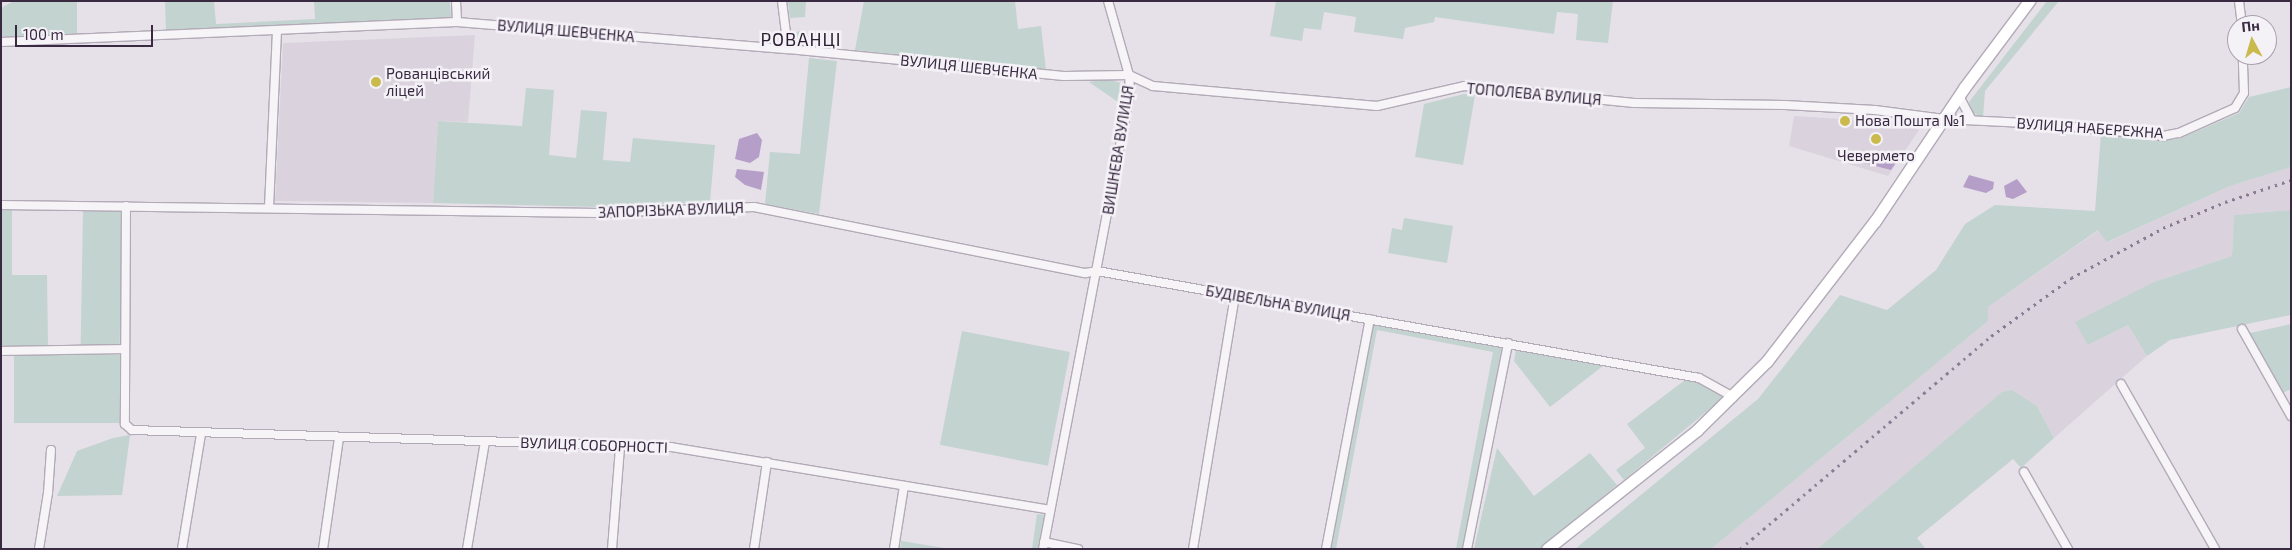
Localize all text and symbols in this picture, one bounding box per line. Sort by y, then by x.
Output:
scale bar [18,15,155,47]
north arrow [2227,15,2277,65]
street label: ВУЛИЦЯ ШЕВЧЕНКА [497,16,635,46]
text: Пн [2241,16,2260,35]
text: 100 m [23,25,64,43]
district label: РОВАНЦІ [760,28,842,50]
street label: ВУЛИЦЯ ШЕВЧЕНКА [899,51,1039,83]
place label: Рованцівський ліцей [386,64,490,99]
marker: Рованцівський ліцей [370,76,382,88]
street label: ТОПОЛЕВА ВУЛИЦЯ [1466,79,1602,109]
street label: ВИШНЕВА ВУЛИЦЯ [1099,84,1137,216]
place label: Нова Пошта №1 [1855,112,1965,130]
street label: ВУЛИЦЯ НАБЕРЕЖНА [2016,114,2164,142]
marker: Нова Пошта №1 [1839,115,1851,127]
marker: Чевермето [1870,133,1882,145]
place label: Чевермето [1837,147,1915,165]
street label: ЗАПОРІЗЬКА ВУЛИЦЯ [598,198,744,222]
street label: БУДІВЕЛЬНА ВУЛИЦЯ [1204,281,1352,325]
street label: ВУЛИЦЯ СОБОРНОСТІ [520,433,668,457]

